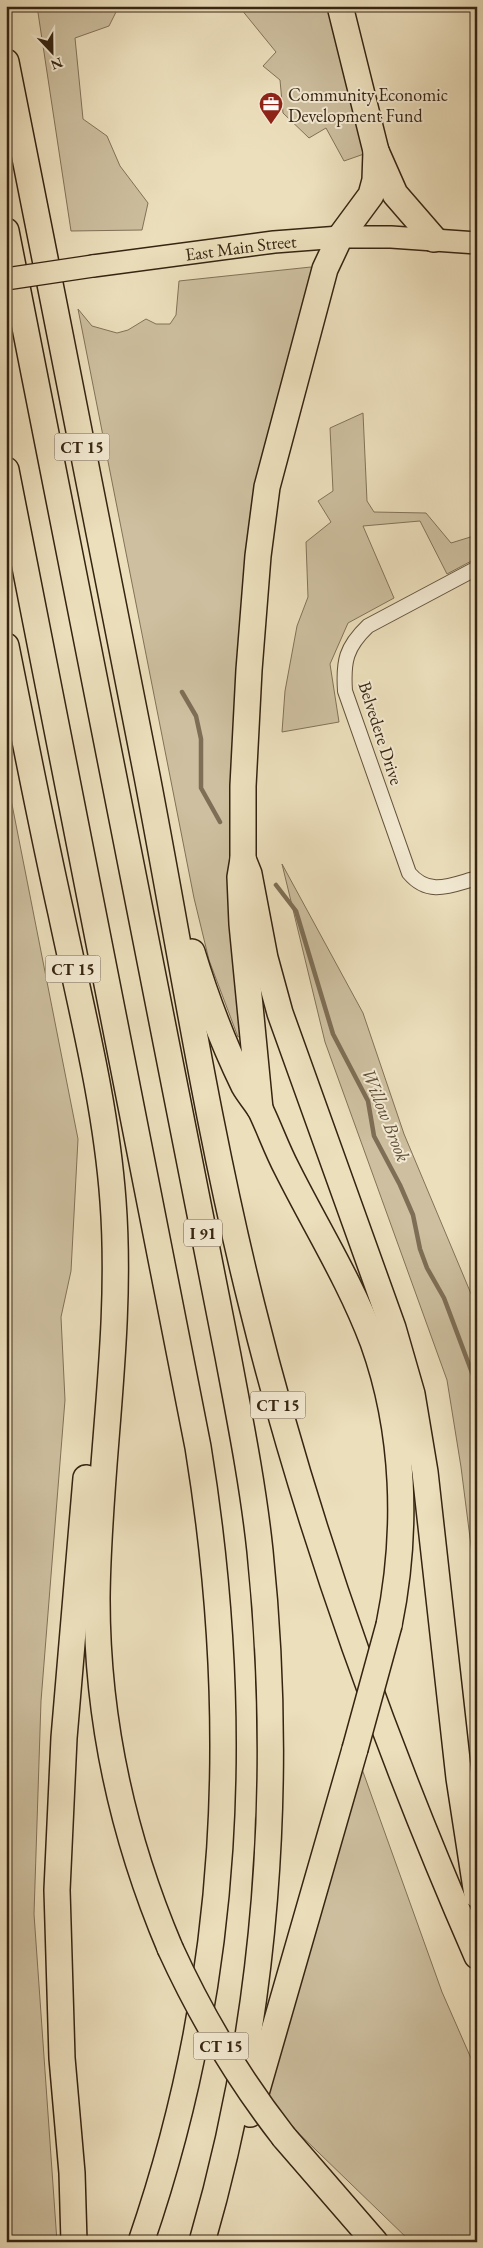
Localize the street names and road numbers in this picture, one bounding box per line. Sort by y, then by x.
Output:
street label: East Main Street [184,229,298,265]
road number: CT 15 [54,434,110,461]
street label: Belvedere Drive [353,678,409,788]
road number: CT 15 [46,956,100,982]
road number: I 91 [184,1220,222,1246]
road number: CT 15 [250,1392,306,1418]
road number: CT 15 [194,2032,248,2060]

